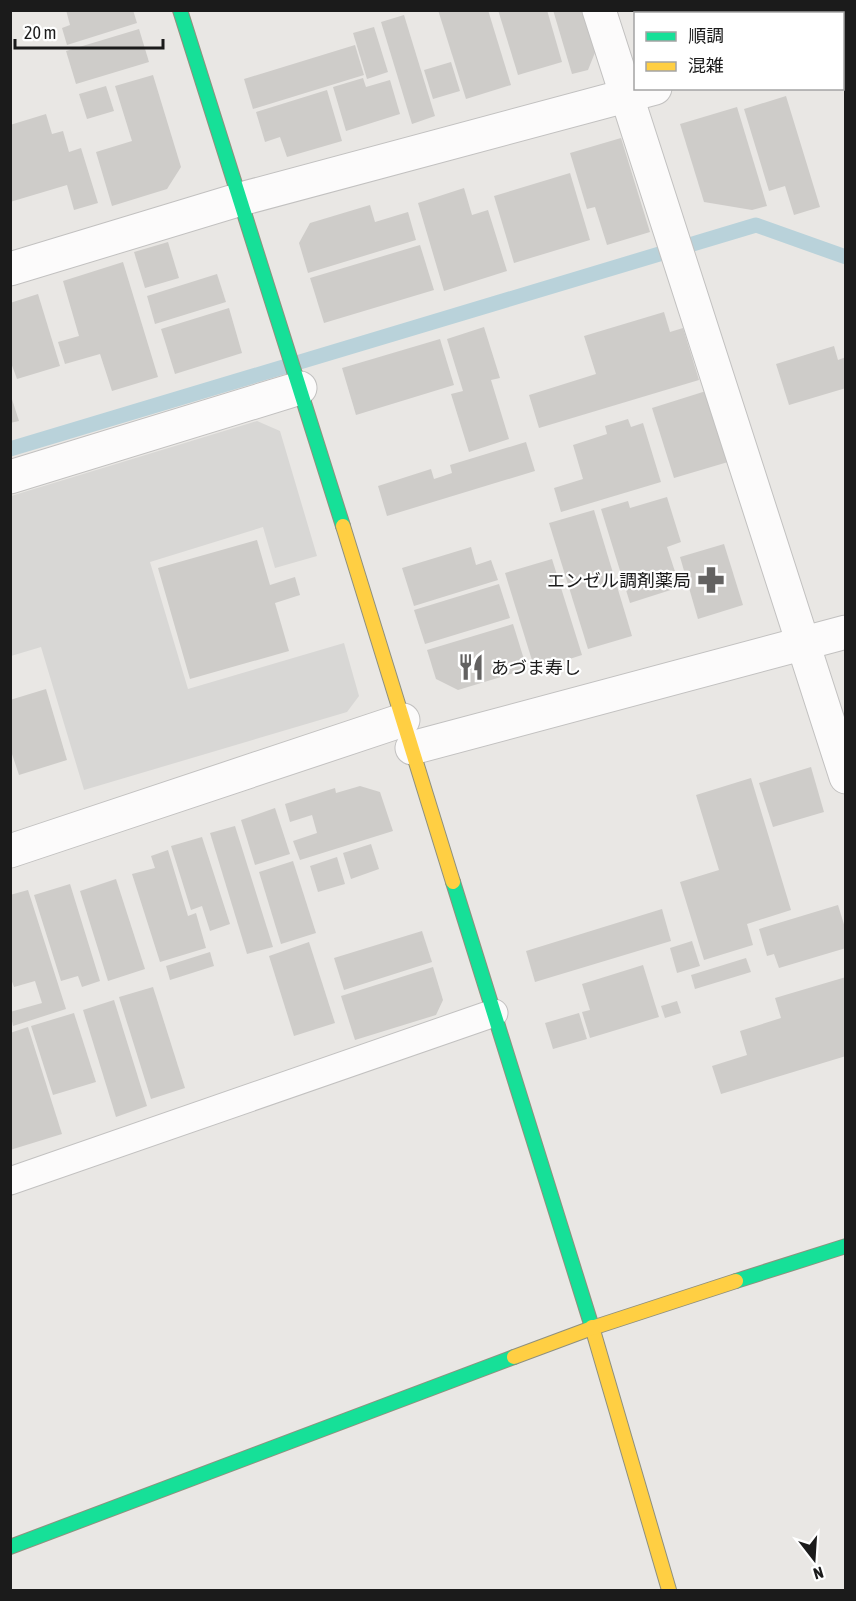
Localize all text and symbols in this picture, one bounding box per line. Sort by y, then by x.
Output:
scale bar [15,12,164,50]
legend [634,12,844,90]
text: 20 m [24,22,56,43]
text: 順調 [688,25,724,46]
text: 混雑 [688,55,724,76]
pharmacy icon: エンゼル調剤薬局 [696,565,726,595]
place label: エンゼル調剤薬局 [547,570,691,591]
restaurant icon: あづま寿し [456,652,486,682]
place label: あづま寿し [491,657,581,678]
north arrow [784,1529,844,1589]
text: N [811,1563,826,1583]

